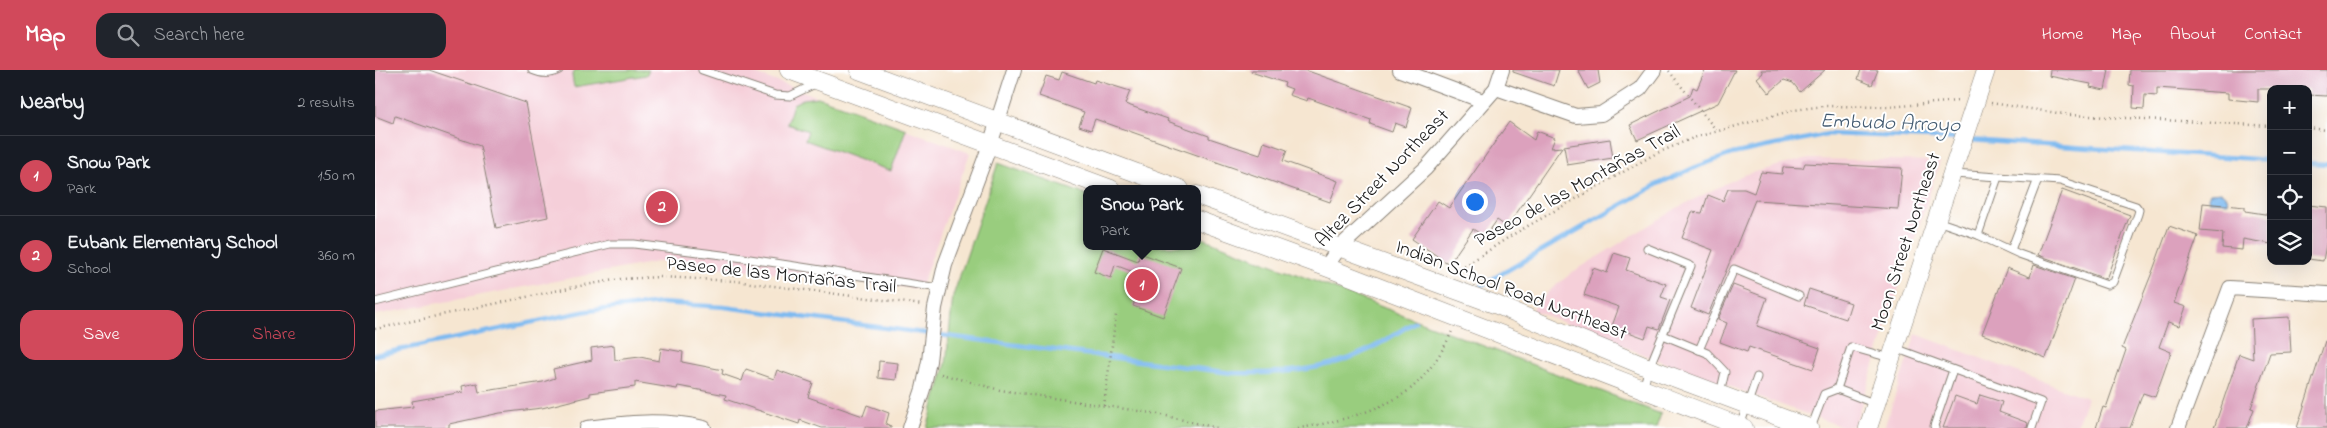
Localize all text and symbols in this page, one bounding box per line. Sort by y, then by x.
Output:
search box [96,13,446,58]
text: Map [25,18,66,53]
icon: search [114,21,142,49]
text: Search here [154,22,245,49]
text: Home [2042,22,2083,48]
text: Map [2111,22,2142,48]
text: About [2170,22,2216,48]
text: Contact [2244,22,2302,48]
map controls [2267,85,2312,265]
button: + [2267,85,2312,130]
text: Nearby [20,88,84,118]
text: 2 results [297,91,355,115]
street label: Altez Street Northeast [1309,103,1457,255]
water label: Embudo Arroyo [1819,107,1962,141]
street label: Paseo de las Montañas Trail [1470,118,1686,256]
button: − [2267,130,2312,175]
street label: Moon Street Northeast [1864,149,1950,335]
text: Snow Park [67,150,150,177]
text: 1 [33,164,39,188]
text: 150 m [317,164,355,188]
button: locate [2267,175,2312,220]
text: Park [67,177,96,201]
popup [1083,185,1201,250]
pin: 2 [646,188,678,226]
your location [1462,189,1488,215]
text: Snow Park [1101,192,1184,219]
text: Park [1101,219,1129,243]
button: layers [2267,220,2312,265]
text: Eubank Elementary School [67,230,278,257]
street label: Indian School Road Northeast [1391,233,1631,349]
text: 2 [32,244,40,268]
text: 360 m [318,244,355,268]
street label: Paseo de las Montañas Trail [664,249,898,303]
text: School [67,257,111,281]
pin: 1 [1126,266,1158,304]
button: Save [20,310,183,360]
button: Share [193,310,355,360]

